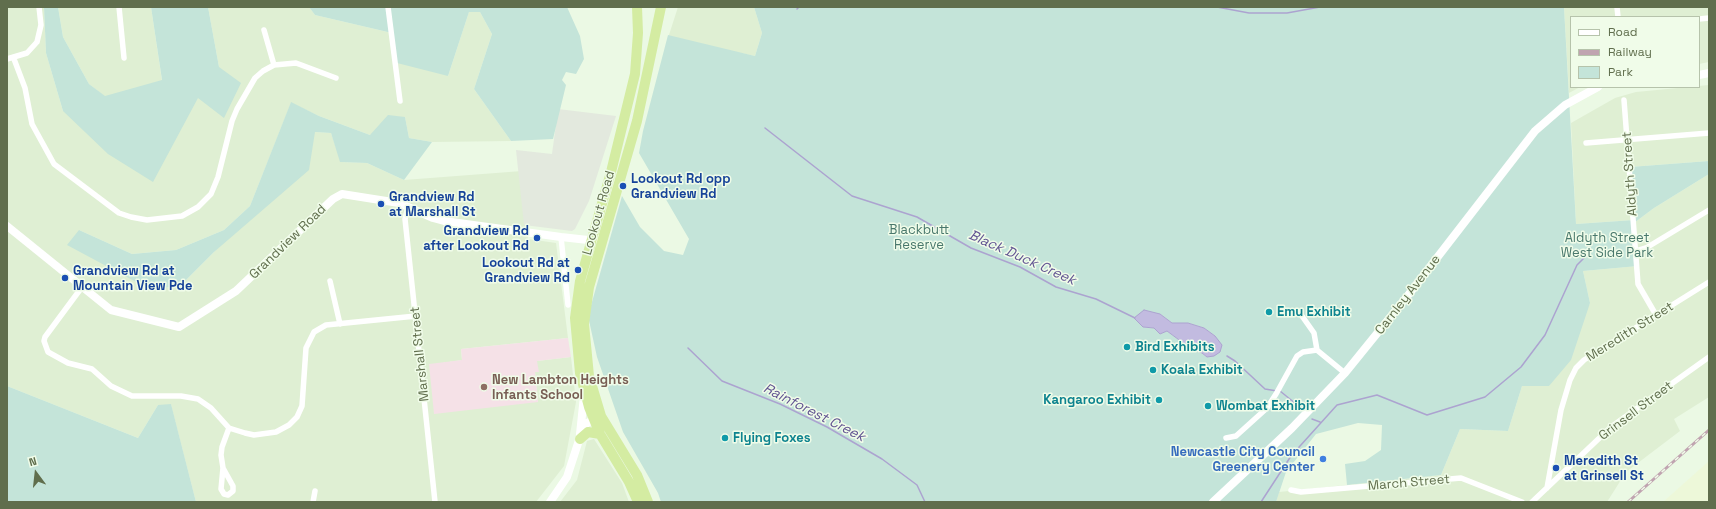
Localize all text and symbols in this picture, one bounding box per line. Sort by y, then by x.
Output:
legend [1570,16,1700,88]
text: Road [1608,24,1637,40]
text: Railway [1608,44,1652,60]
text: Park [1608,64,1633,80]
street label: Aldyth Street [1619,131,1641,217]
street label: Lookout Road [580,169,618,257]
place label: Lookout Rd opp Grandview Rd [631,171,730,202]
marker: Lookout Rd opp Grandview Rd [618,181,628,191]
place label: Grandview Rd at Marshall St [389,189,476,220]
marker: Grandview Rd at Marshall St [376,199,386,209]
street label: Grandview Road [246,201,330,283]
park label: Blackbutt Reserve [889,222,949,253]
place label: Grandview Rd after Lookout Rd [423,223,529,254]
water label: Black Duck Creek [966,227,1078,289]
park label: Aldyth Street West Side Park [1561,230,1653,261]
marker: Grandview Rd after Lookout Rd [532,233,542,243]
street label: Carnley Avenue [1372,252,1444,338]
place label: Lookout Rd at Grandview Rd [482,255,570,286]
place label: Grandview Rd at Mountain View Pde [73,263,192,294]
marker: Lookout Rd at Grandview Rd [573,265,583,275]
marker: Grandview Rd at Mountain View Pde [60,273,70,283]
street label: Meredith Street [1584,299,1676,365]
place label: Emu Exhibit [1277,304,1351,320]
street label: Marshall Street [407,306,433,402]
marker: Emu Exhibit [1264,307,1274,317]
place label: Bird Exhibits [1135,339,1214,355]
marker: Bird Exhibits [1122,342,1132,352]
place label: Koala Exhibit [1161,362,1243,378]
marker: Koala Exhibit [1148,365,1158,375]
place label: New Lambton Heights Infants School [492,372,629,403]
street label: Grinsell Street [1596,378,1676,444]
water label: Rainforest Creek [760,380,868,446]
marker: New Lambton Heights Infants School [479,382,489,392]
place label: Kangaroo Exhibit [1043,392,1151,408]
marker: Kangaroo Exhibit [1154,395,1164,405]
place label: Wombat Exhibit [1216,398,1315,414]
marker: Wombat Exhibit [1203,401,1213,411]
place label: Flying Foxes [733,430,810,446]
marker: Flying Foxes [720,433,730,443]
place label: Newcastle City Council Greenery Center [1171,444,1315,475]
north arrow [16,453,56,493]
place label: Meredith St at Grinsell St [1564,453,1644,484]
text: N [28,454,38,469]
marker: Newcastle City Council Greenery Center [1318,454,1328,464]
marker: Meredith St at Grinsell St [1551,463,1561,473]
street label: March Street [1367,472,1451,494]

